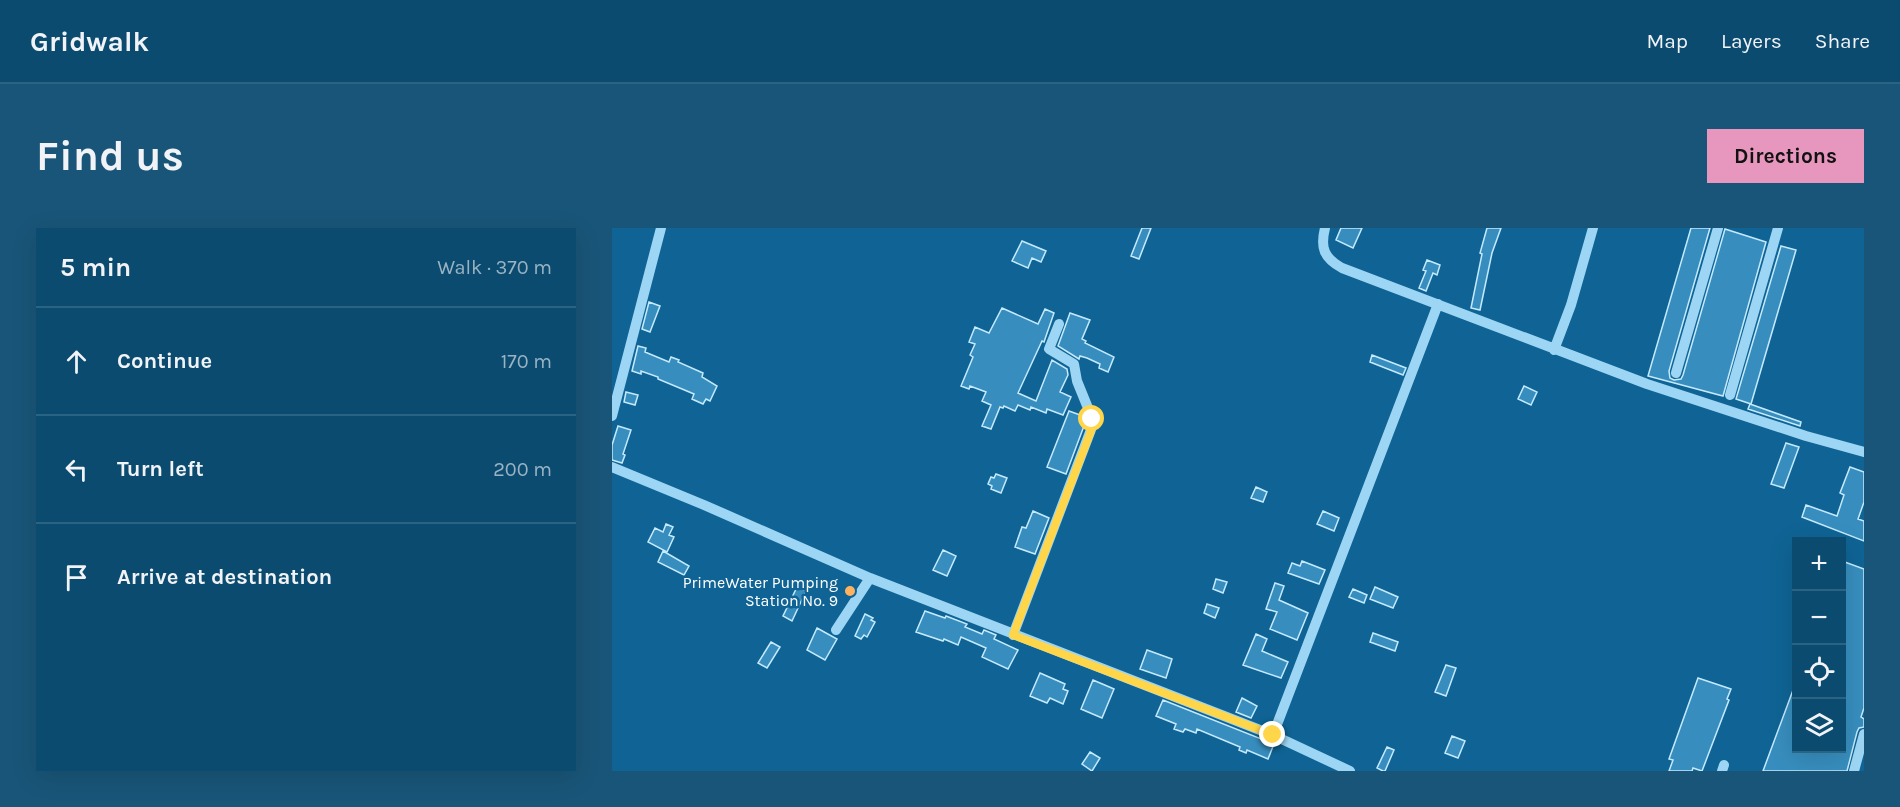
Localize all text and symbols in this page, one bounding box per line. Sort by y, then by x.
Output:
text: Gridwalk [30,25,149,58]
text: Map [1646,29,1688,53]
text: Layers [1721,29,1782,53]
text: Share [1815,29,1870,53]
button: Directions [1707,129,1864,183]
text: Find us [36,131,184,181]
text: 5 min [60,252,131,283]
text: Walk · 370 m [437,256,552,279]
icon: ahead [60,345,93,378]
text: Continue [117,348,212,374]
text: 170 m [501,350,552,373]
route start [1078,405,1104,431]
icon: left [60,453,93,486]
text: Turn left [117,456,204,482]
text: 200 m [493,458,552,481]
map controls [1792,537,1846,753]
button: + [1792,537,1846,591]
icon: arrive [60,561,93,594]
text: Arrive at destination [117,564,332,590]
place label: PrimeWater Pumping Station No. 9 [683,573,838,610]
marker: PrimeWater Pumping Station No. 9 [843,584,857,598]
button: − [1792,591,1846,645]
button: locate [1792,645,1846,699]
button: layers [1792,699,1846,753]
route end [1259,721,1285,747]

